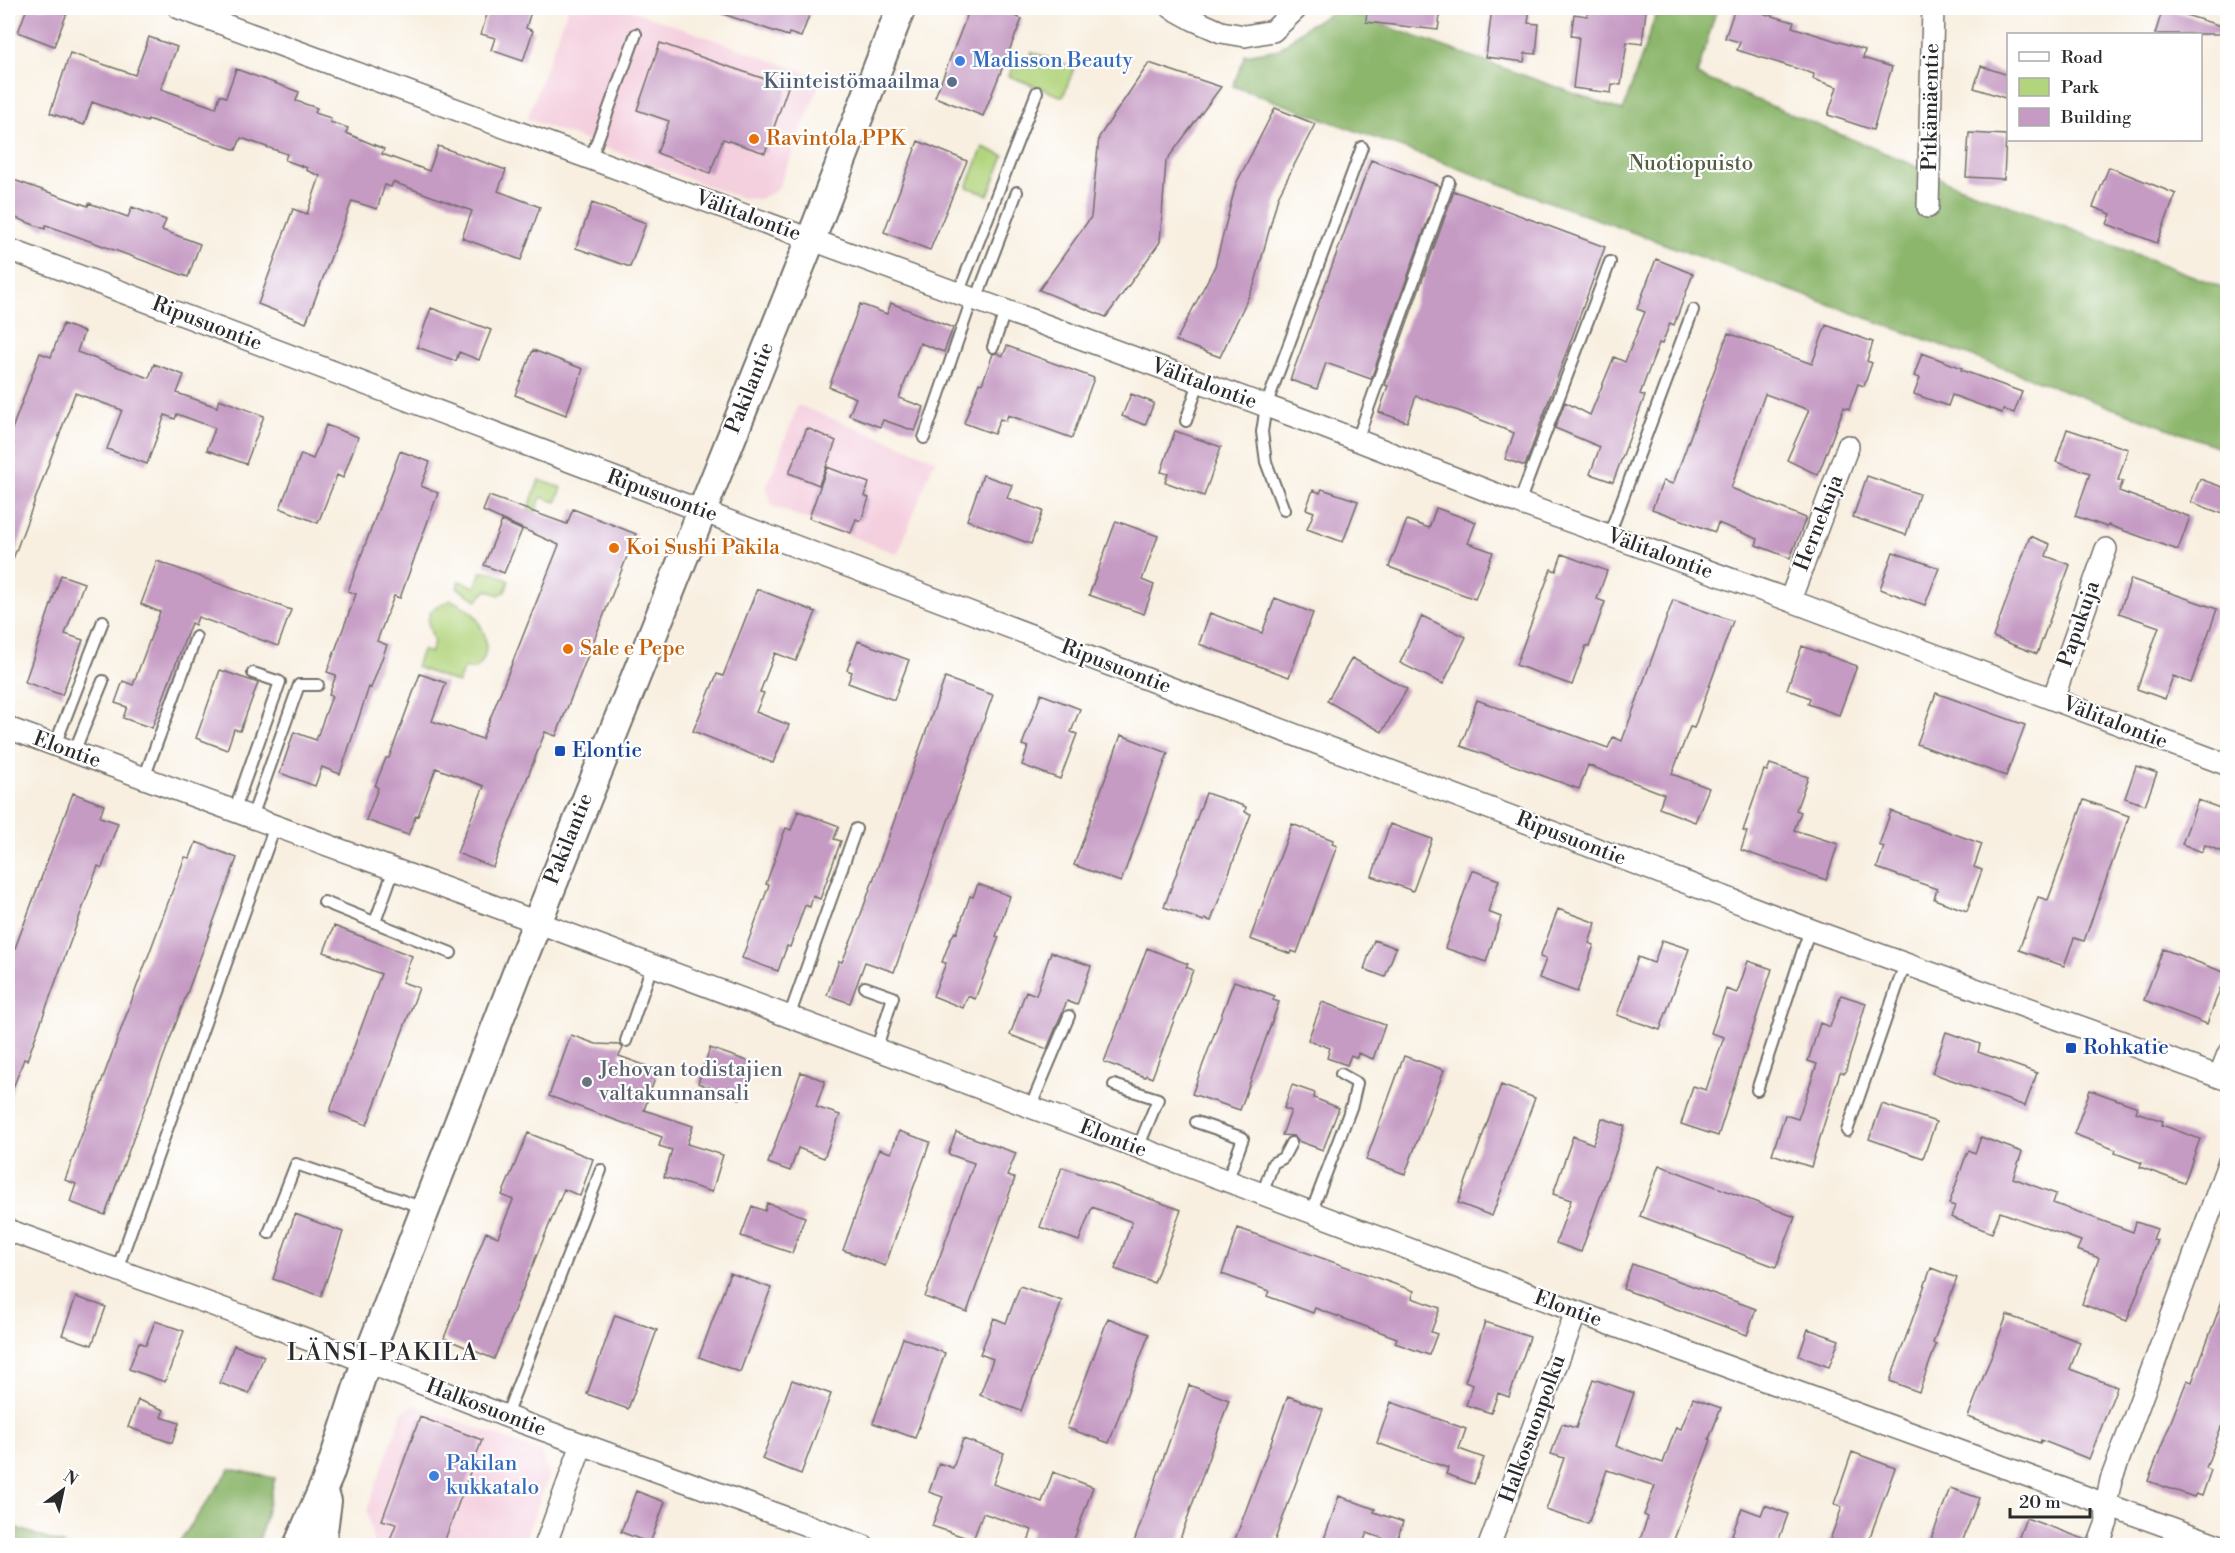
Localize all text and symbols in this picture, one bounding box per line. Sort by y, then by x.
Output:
legend [2007,33,2202,141]
street label: Pitkämäentie [1917,43,1945,171]
text: Road [2061,46,2104,69]
place label: Madisson Beauty [972,48,1133,74]
marker: Madisson Beauty [953,54,967,68]
place label: Kiinteistömaailma [763,69,940,95]
marker: Kiinteistömaailma [945,75,959,89]
text: Park [2061,76,2100,99]
text: Building [2060,106,2132,129]
place label: Ravintola PPK [766,126,907,152]
marker: Ravintola PPK [747,132,761,146]
park label: Nuotiopuisto [1629,151,1753,177]
street label: Välitalontie [691,185,804,247]
street label: Ripusuontie [148,291,266,357]
street label: Pakilantie [720,339,780,437]
street label: Välitalontie [1147,353,1260,415]
street label: Ripusuontie [603,464,721,528]
street label: Hernekuja [1789,471,1849,575]
street label: Välitalontie [1603,523,1716,585]
place label: Koi Sushi Pakila [626,535,780,561]
marker: Koi Sushi Pakila [607,541,621,555]
street label: Papukuja [2052,577,2106,670]
street label: Ripusuontie [1057,634,1175,700]
place label: Sale e Pepe [580,636,685,662]
marker: Sale e Pepe [561,642,575,656]
street label: Välitalontie [2058,691,2171,755]
street label: Elontie [30,726,104,774]
place label: Elontie [572,738,642,764]
marker: Elontie [553,744,567,758]
street label: Pakilantie [539,790,599,888]
street label: Ripusuontie [1512,806,1630,872]
place label: Rohkatie [2083,1035,2169,1061]
marker: Rohkatie [2064,1041,2078,1055]
place label: Jehovan todistajien valtakunnansali [598,1057,783,1107]
marker: Jehovan todistajien valtakunnansali [580,1075,594,1089]
street label: Elontie [1076,1114,1150,1164]
street label: Elontie [1531,1285,1605,1333]
district label: LÄNSI-PAKILA [287,1337,479,1368]
street label: Halkosuonpolku [1494,1352,1572,1506]
street label: Halkosuontie [422,1373,550,1443]
place label: Pakilan kukkatalo [446,1451,539,1501]
north arrow [33,1460,93,1520]
text: N [60,1466,82,1490]
marker: Pakilan kukkatalo [427,1469,441,1483]
scale bar [2010,1481,2090,1519]
text: 20 m [2019,1491,2061,1514]

